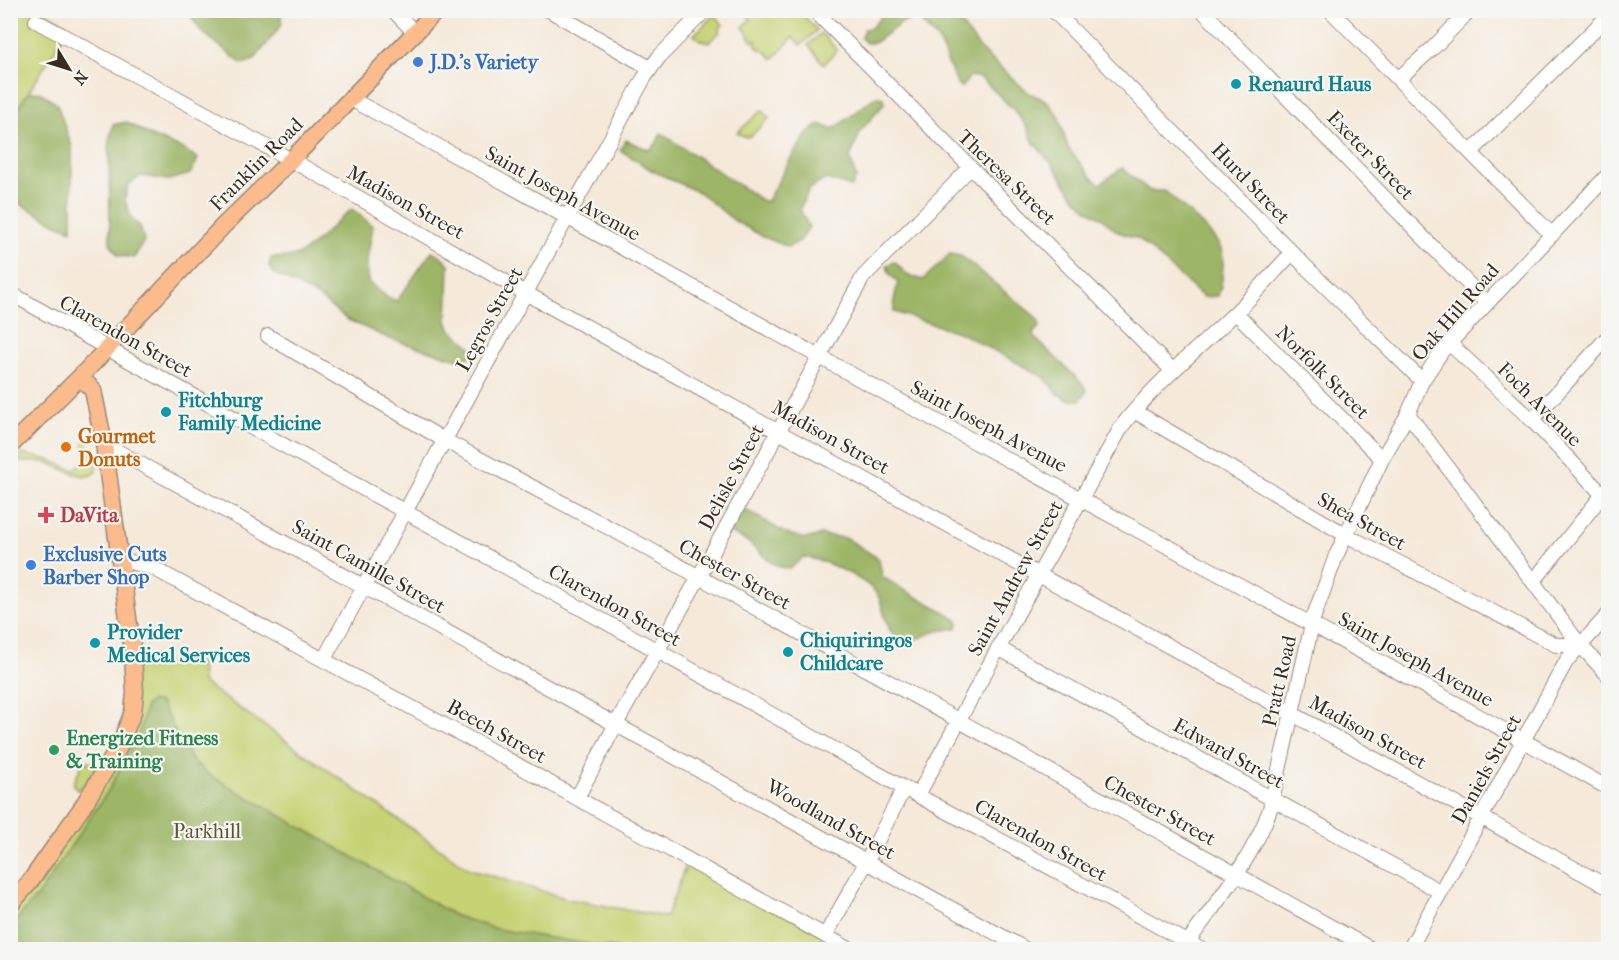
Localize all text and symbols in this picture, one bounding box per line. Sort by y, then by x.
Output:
north arrow [39,39,99,99]
place label: J.D.'s Variety [428,51,539,74]
marker: J.D.'s Variety [411,55,425,69]
text: N [69,67,92,89]
place label: Renaurd Haus [1248,73,1372,96]
marker: Renaurd Haus [1229,77,1243,91]
street label: Exeter Street [1323,106,1419,205]
street label: Franklin Road [205,112,308,216]
street label: Theresa Street [953,125,1060,230]
street label: Hurd Street [1207,138,1295,228]
street label: Saint Joseph Avenue [481,141,644,246]
street label: Madison Street [343,161,468,244]
street label: Oak Hill Road [1407,258,1505,366]
street label: Legros Street [451,263,528,375]
street label: Clarendon Street [56,291,196,382]
street label: Norfolk Street [1271,321,1374,424]
street label: Foch Avenue [1493,357,1587,451]
street label: Saint Joseph Avenue [907,376,1071,477]
place label: Fitchburg Family Medicine [177,389,321,435]
street label: Madison Street [768,396,893,479]
marker: Fitchburg Family Medicine [159,405,173,419]
street label: Delisle Street [694,421,769,534]
place label: Gourmet Donuts [78,425,156,471]
marker: Gourmet Donuts [59,440,73,454]
street label: Shea Street [1313,488,1410,555]
street label: Saint Andrew Street [963,497,1068,660]
place label: DaVita [60,504,119,527]
marker: DaVita [37,506,55,524]
street label: Saint Camille Street [288,515,449,618]
street label: Chester Street [675,534,795,615]
place label: Exclusive Cuts Barber Shop [43,543,167,589]
marker: Exclusive Cuts Barber Shop [24,558,38,572]
street label: Clarendon Street [545,560,685,651]
street label: Saint Joseph Avenue [1334,607,1497,712]
place label: Provider Medical Services [106,621,251,667]
place label: Chiquiringos Childcare [800,629,913,675]
street label: Pratt Road [1258,632,1301,729]
marker: Provider Medical Services [88,636,102,650]
marker: Chiquiringos Childcare [781,645,795,659]
street label: Madison Street [1305,691,1430,774]
street label: Beech Street [443,695,550,768]
street label: Daniels Street [1447,710,1526,828]
street label: Edward Street [1169,714,1288,793]
place label: Energized Fitness & Training [66,727,219,773]
marker: Energized Fitness & Training [47,743,61,757]
street label: Chester Street [1100,770,1220,851]
street label: Woodland Street [761,774,899,864]
street label: Clarendon Street [971,795,1111,886]
park label: Parkhill [173,820,241,843]

